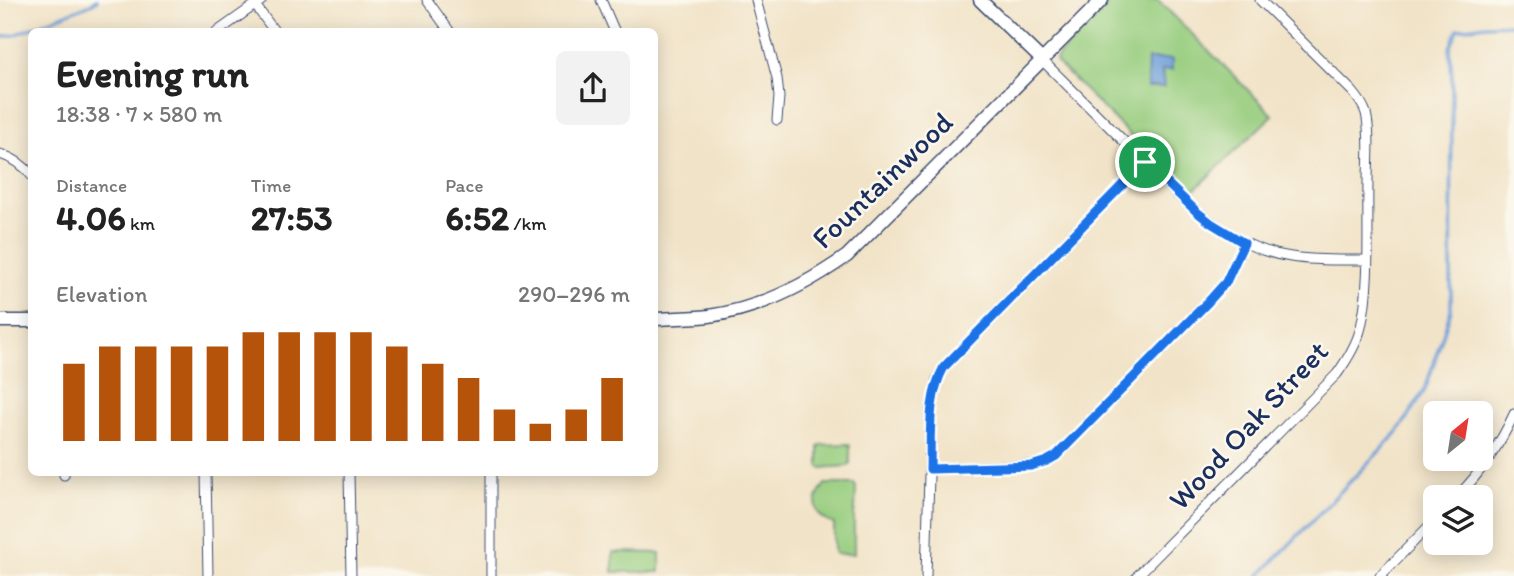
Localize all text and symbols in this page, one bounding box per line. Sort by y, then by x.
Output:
text: Evening run [56,51,249,97]
button: share [556,51,630,125]
text: 18:38 · 7 × 580 m [56,100,222,128]
street label: Fountainwood [804,104,960,256]
pin [1115,132,1175,192]
icon: arrive [1126,143,1164,181]
text: Distance [56,174,127,197]
text: Time [251,174,291,197]
text: Pace [445,174,483,197]
text: 4.06 [56,197,126,239]
text: 27:53 [251,197,332,239]
text: 6:52 [445,197,509,239]
text: km [126,212,155,235]
text: /km [509,212,547,235]
text: Elevation [56,280,147,308]
text: 290–296 m [518,280,630,308]
street label: Wood Oak Street [1160,333,1336,517]
north arrow [1423,401,1493,471]
map controls [1423,401,1493,555]
button: layers [1423,485,1493,555]

